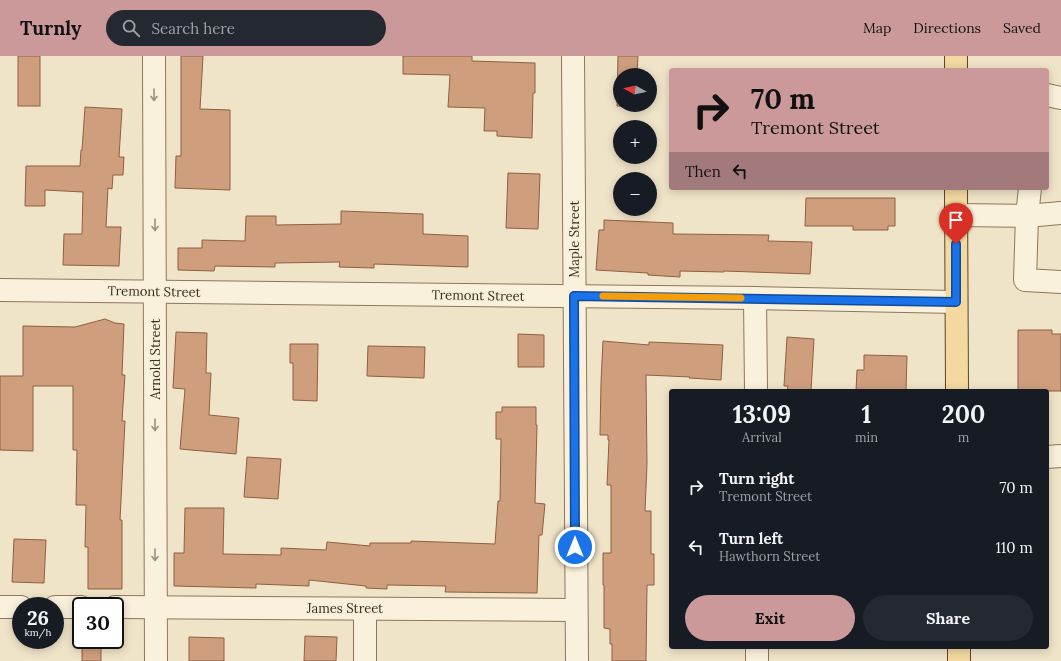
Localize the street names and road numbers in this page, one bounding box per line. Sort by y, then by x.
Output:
street label: Maple Street [566,200,583,278]
street label: Tremont Street [107,282,201,301]
street label: Tremont Street [431,286,525,305]
street label: Arnold Street [147,319,164,400]
street label: James Street [306,600,383,617]

